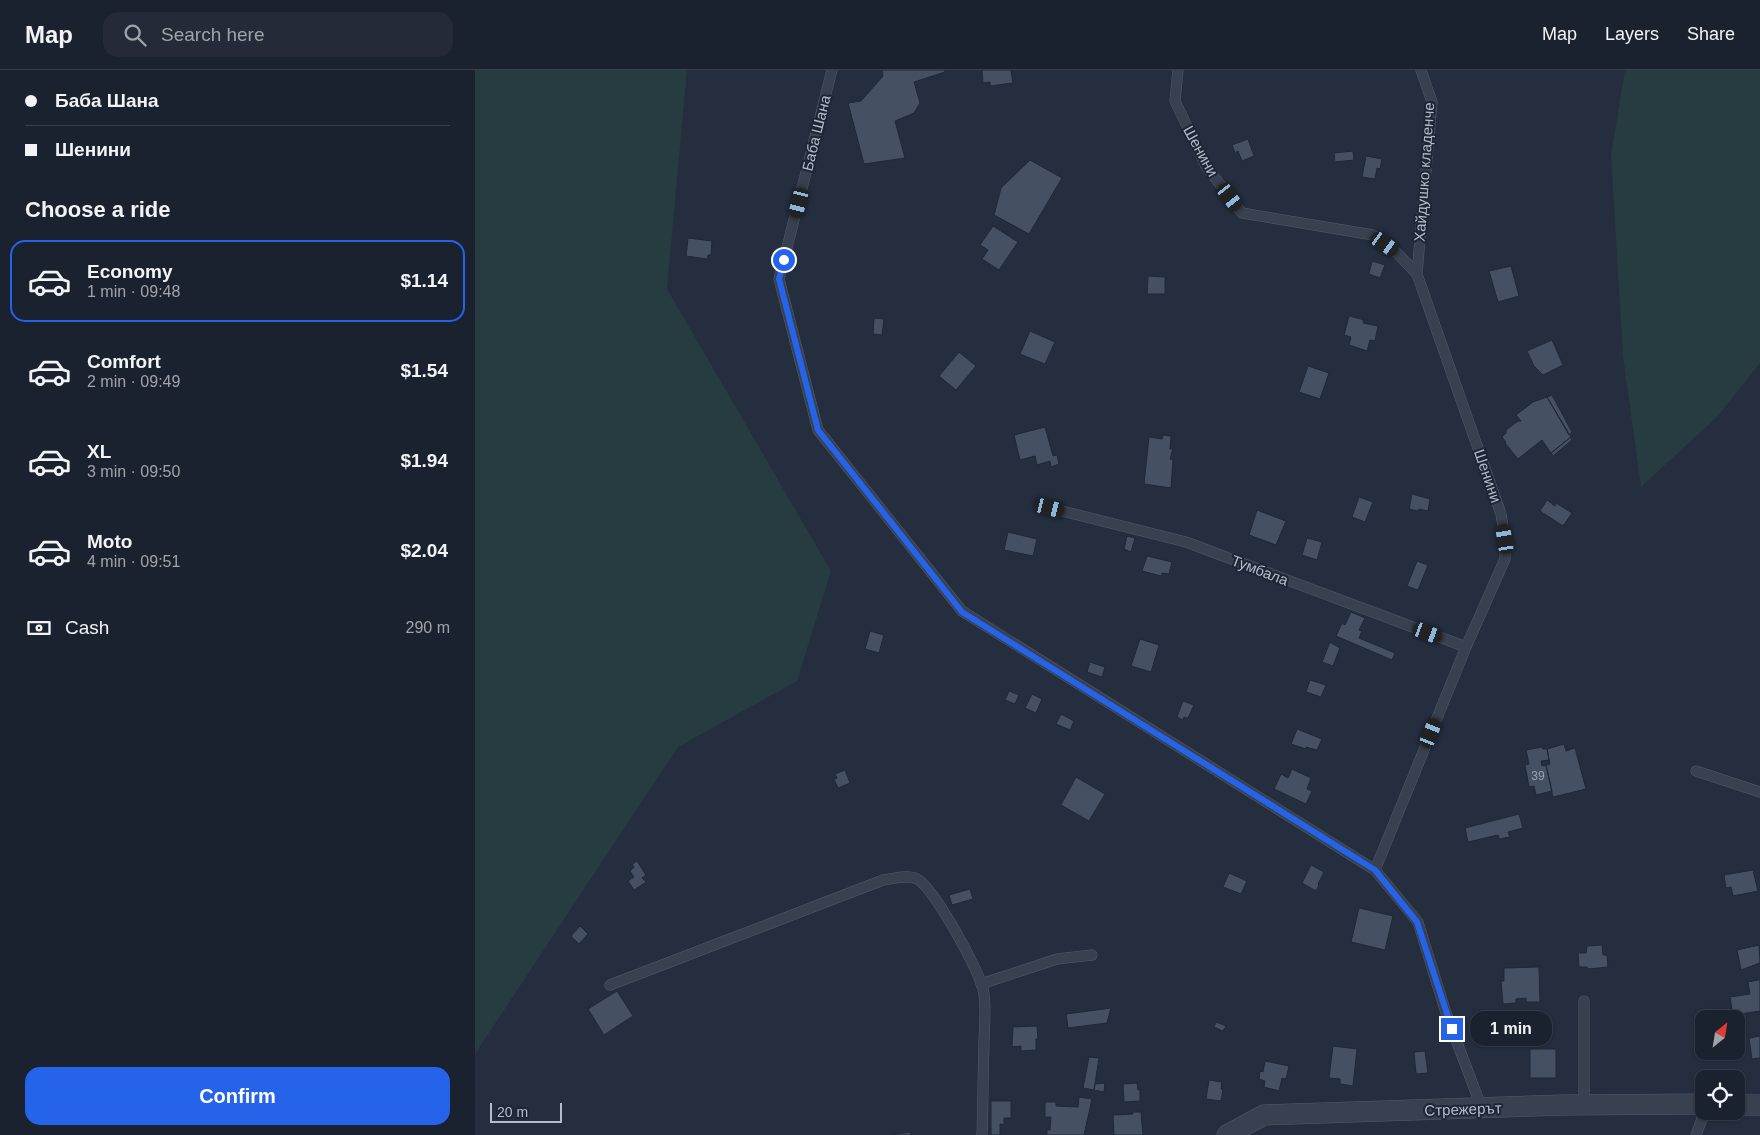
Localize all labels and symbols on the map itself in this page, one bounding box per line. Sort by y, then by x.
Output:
street label: Баба Шана [798,93,834,173]
street label: Хайдушко кладенче [1411,102,1437,242]
street label: Шенини [1180,123,1222,179]
car [1214,181,1245,213]
car [788,187,809,219]
car [1368,229,1401,259]
route start [773,249,795,271]
street label: Шенини [1471,447,1505,505]
car [1033,497,1066,519]
car [1495,523,1514,555]
street label: Тумбала [1229,551,1291,589]
car [1411,621,1444,645]
car [1418,716,1443,750]
house number: 39 [1531,769,1545,783]
north arrow [1695,1010,1745,1060]
callout: 1 min [1469,1012,1552,1046]
route end [1441,1018,1463,1040]
street label: Стрежерът [1424,1099,1502,1119]
scale bar [490,1100,563,1123]

